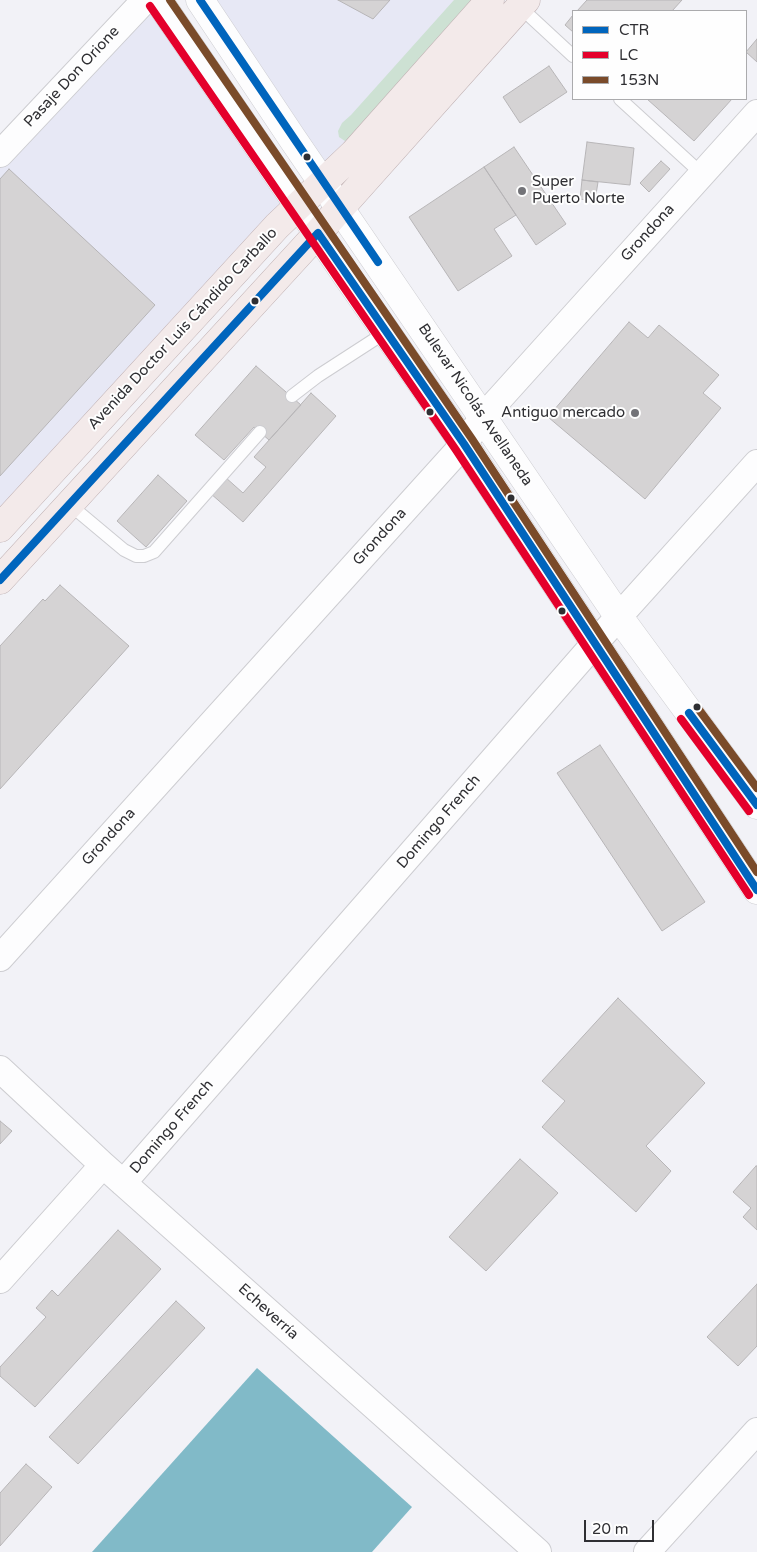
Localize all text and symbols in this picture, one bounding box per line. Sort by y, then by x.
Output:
legend [572,10,747,100]
text: CTR [619,21,649,39]
street label: Pasaje Don Orione [21,23,123,131]
text: LC [619,46,638,64]
text: 153N [619,71,659,89]
unlabelled marker [302,152,312,162]
place label: Super Puerto Norte [532,173,625,208]
marker: Super Puerto Norte [516,185,528,197]
street label: Grondona [617,200,679,266]
street label: Avenida Doctor Luis Cándido Carballo [85,224,281,434]
unlabelled marker [250,296,260,306]
street label: Bulevar Nicolás Avellaneda [414,320,536,490]
place label: Antiguo mercado [501,404,625,422]
unlabelled marker [425,407,435,417]
marker: Antiguo mercado [629,407,641,419]
unlabelled marker [506,493,516,503]
street label: Grondona [349,504,411,570]
unlabelled marker [557,606,567,616]
unlabelled marker [692,702,702,712]
street label: Domingo French [393,771,485,873]
street label: Grondona [78,804,140,870]
street label: Domingo French [126,1076,218,1178]
street label: Echeverría [234,1280,302,1344]
scale bar [587,1510,657,1542]
text: 20 m [592,1520,629,1538]

